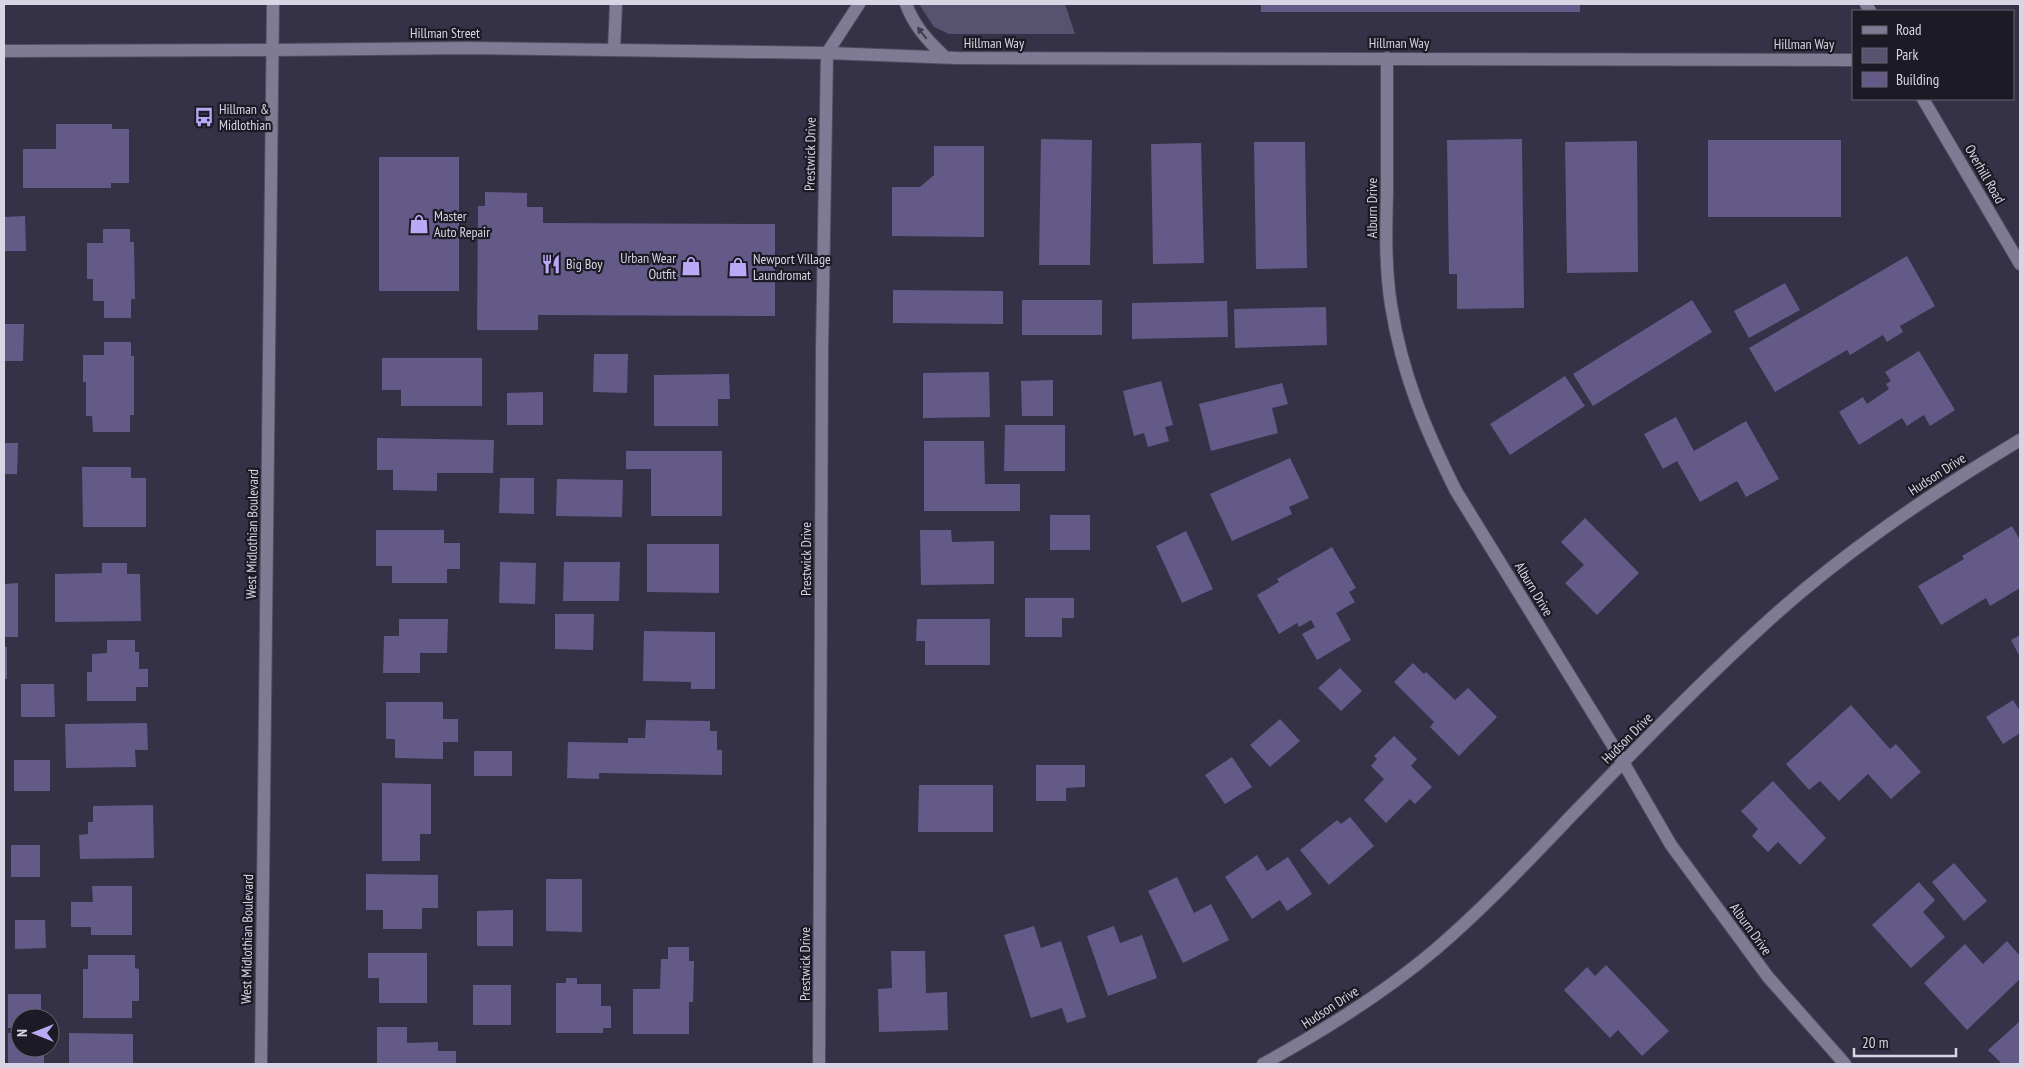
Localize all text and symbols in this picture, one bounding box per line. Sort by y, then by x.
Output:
legend [1852,10,2014,100]
text: Road [1896,20,1922,39]
street label: Hillman Street [410,24,480,42]
one-way arrow [916,27,927,40]
street label: Hillman Way [964,34,1025,52]
street label: Hillman Way [1369,34,1430,52]
street label: Hillman Way [1774,35,1835,53]
text: Park [1896,45,1918,64]
text: Building [1896,70,1939,89]
place label: Hillman & Midlothian [219,100,271,134]
bus stop icon: Hillman & Midlothian [193,106,215,128]
street label: Prestwick Drive [800,117,820,191]
street label: Overhill Road [1961,141,2009,207]
street label: Alburn Drive [1363,178,1381,238]
place label: Master Auto Repair [434,207,490,241]
shop icon: Master Auto Repair [408,213,430,235]
place label: Urban Wear Outfit [620,249,676,283]
place label: Newport Village Laundromat [753,250,831,284]
restaurant icon: Big Boy [540,253,562,275]
place label: Big Boy [566,255,603,273]
shop icon: Urban Wear Outfit [680,255,702,277]
shop icon: Newport Village Laundromat [727,256,749,278]
street label: Hudson Drive [1905,449,1969,499]
street label: West Midlothian Boulevard [242,469,262,599]
street label: Prestwick Drive [797,522,815,596]
street label: Alburn Drive [1511,558,1557,620]
street label: Hudson Drive [1598,709,1656,767]
street label: West Midlothian Boulevard [237,874,257,1004]
street label: Alburn Drive [1726,899,1776,959]
street label: Prestwick Drive [796,927,814,1001]
street label: Hudson Drive [1298,982,1362,1032]
north arrow [10,1008,60,1058]
scale bar [1854,1026,1956,1058]
text: N [13,1029,31,1037]
text: 20 m [1862,1033,1888,1052]

